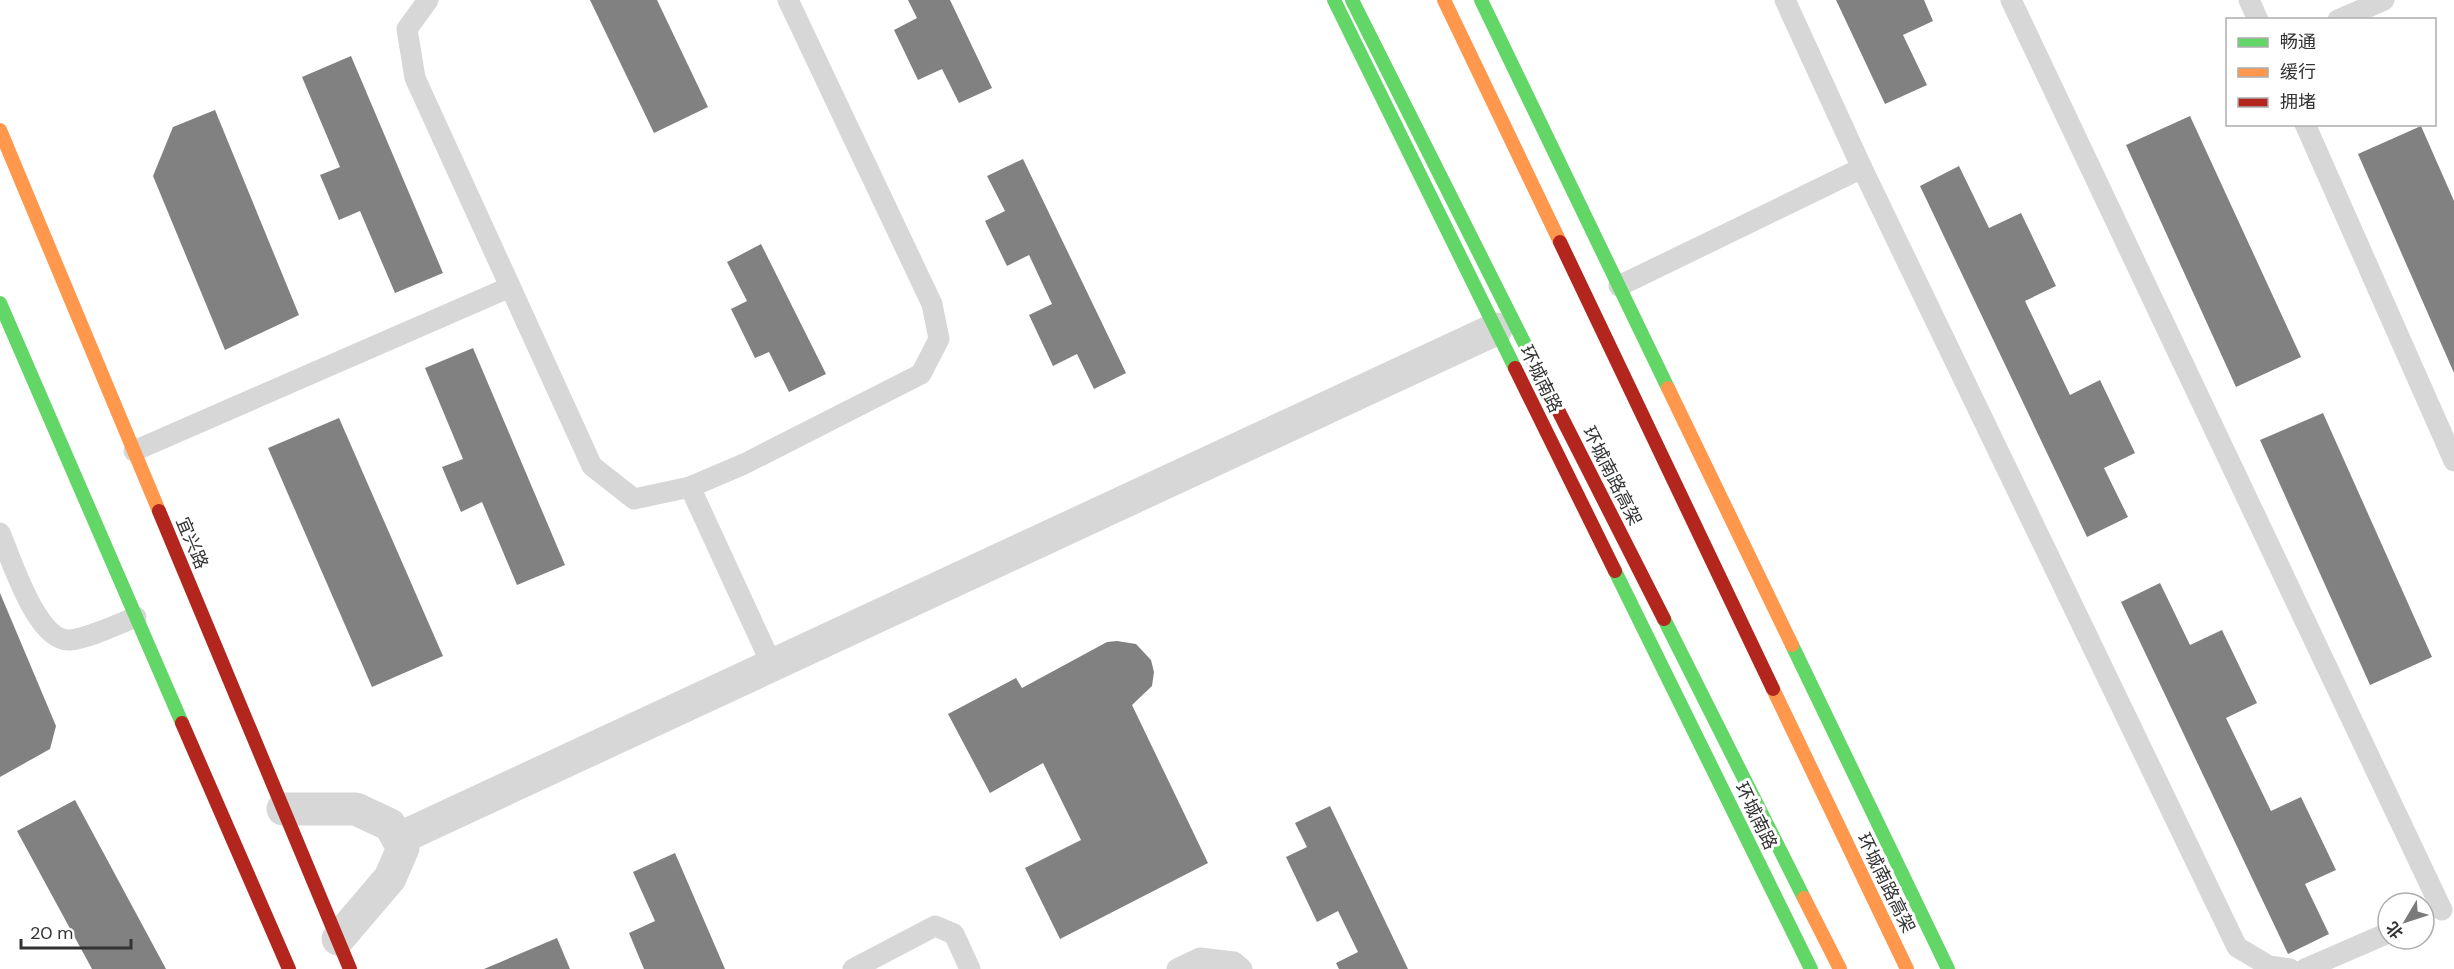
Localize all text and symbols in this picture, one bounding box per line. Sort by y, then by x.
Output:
legend [2226,18,2436,126]
text: 畅通 [2280,30,2316,54]
text: 缓行 [2280,60,2316,84]
text: 拥堵 [2280,90,2316,114]
street label: 环城南路 [1514,341,1568,417]
street label: 环城南路高架 [1577,422,1647,530]
street label: 宜兴路 [170,513,214,573]
street label: 环城南路 [1729,778,1783,854]
street label: 环城南路高架 [1852,829,1920,937]
north arrow [2376,891,2436,951]
scale bar [21,912,130,950]
text: 北 [2382,917,2408,943]
text: 20 m [30,921,73,945]

